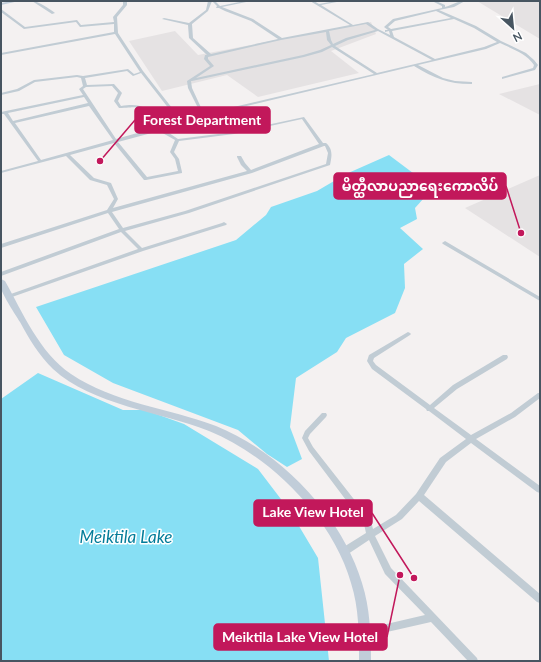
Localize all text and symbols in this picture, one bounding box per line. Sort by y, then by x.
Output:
north arrow [493,8,533,48]
text: N [511,30,524,45]
callout: Forest Department [135,107,270,133]
text: Forest Department [143,111,262,128]
callout: မိတ္ထီလာပညာရေးကောလိပ် [334,173,506,199]
text: မိတ္ထီလာပညာရေးကောလိပ် [342,176,499,198]
callout: Lake View Hotel [254,500,372,526]
text: Lake View Hotel [262,503,364,520]
water label: Meiktila Lake [80,526,172,547]
callout: Meiktila Lake View Hotel [214,624,387,650]
text: Meiktila Lake View Hotel [222,628,378,645]

